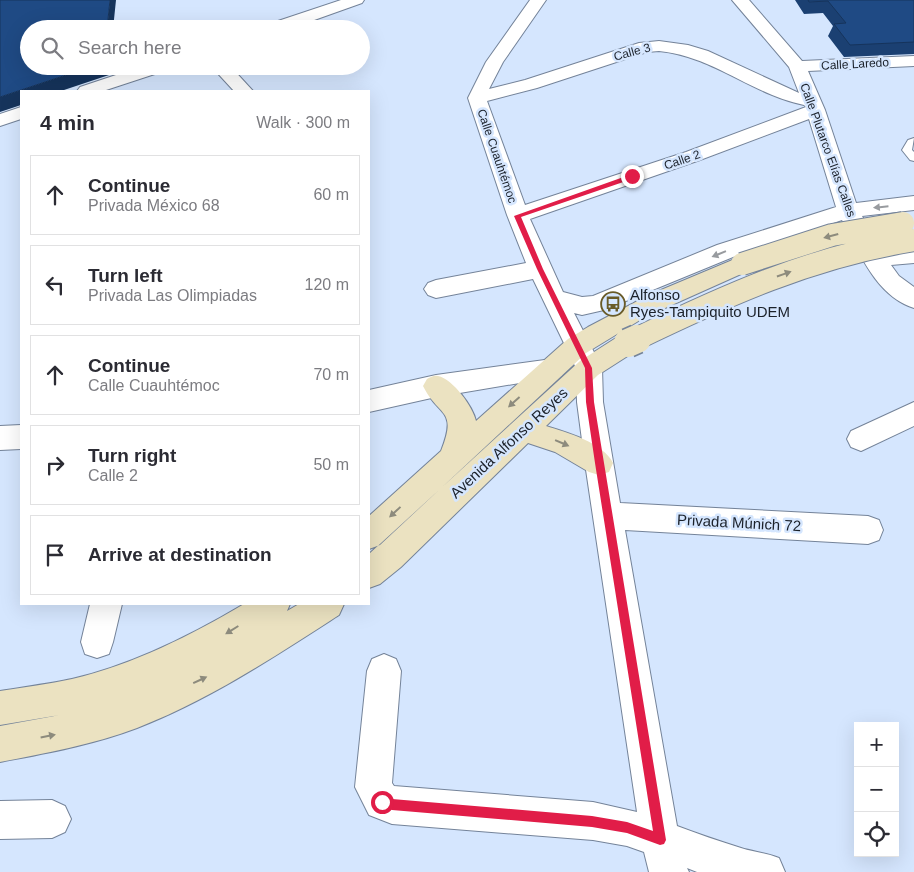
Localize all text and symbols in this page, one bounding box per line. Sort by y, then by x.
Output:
search box [20,20,370,75]
icon: search [38,34,66,62]
text: Search here [78,37,182,58]
street label: Calle 3 [612,40,652,64]
street label: Calle Laredo [821,55,890,73]
street label: Calle Plutarco Elías Calles [797,81,859,219]
street label: Calle Cuauhtémoc [474,107,520,205]
text: 4 min [40,111,95,134]
text: Walk · 300 m [256,114,350,131]
street label: Calle 2 [662,147,702,173]
route end [621,165,644,188]
text: Continue [88,175,170,196]
icon: ahead [41,181,69,209]
text: 60 m [313,186,349,203]
text: Privada México 68 [88,197,220,214]
one-way arrow [873,203,889,211]
one-way arrow [824,232,839,240]
one-way arrow [711,250,726,258]
text: Turn left [88,265,163,286]
one-way arrow [777,270,792,277]
icon: left [41,271,69,299]
text: 120 m [305,276,349,293]
place label: Alfonso Ryes-Tampiquito UDEM [630,286,790,320]
text: Privada Las Olimpiadas [88,287,257,304]
bus stop icon: Alfonso Ryes-Tampiquito UDEM [600,291,626,317]
text: Continue [88,355,170,376]
icon: ahead [41,361,69,389]
text: 70 m [313,366,349,383]
text: Calle Cuauhtémoc [88,377,220,394]
street label: Avenida Alfonso Reyes [447,384,571,501]
one-way arrow [508,396,521,407]
one-way arrow [555,440,569,448]
text: Turn right [88,445,176,466]
icon: right [41,451,69,479]
text: 50 m [313,456,349,473]
text: Calle 2 [88,467,138,484]
one-way arrow [390,506,402,518]
street label: Privada Múnich 72 [677,511,802,534]
icon: arrive [41,541,69,569]
text: Arrive at destination [88,544,272,565]
one-way arrow [226,625,239,634]
one-way arrow [193,676,207,684]
map controls [854,722,899,857]
button: + [854,722,899,767]
one-way arrow [40,731,56,739]
button: − [854,767,899,812]
route start [371,791,394,814]
button: locate [854,812,899,857]

